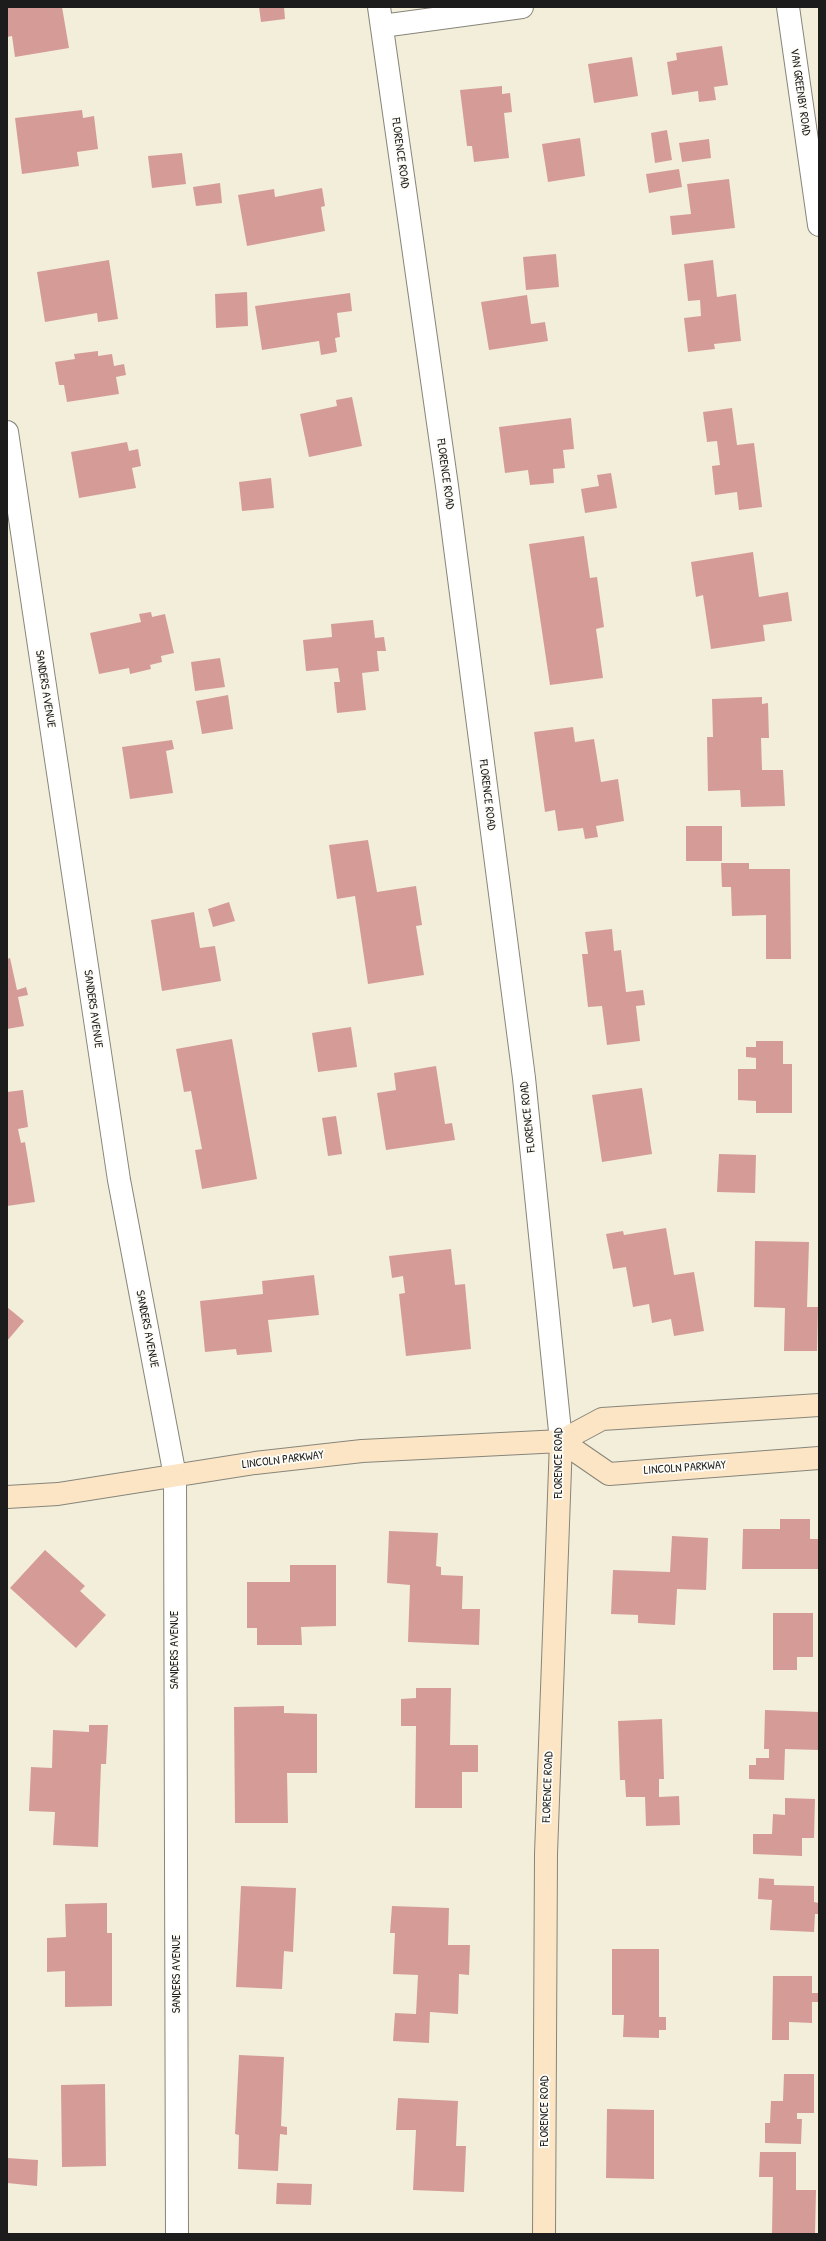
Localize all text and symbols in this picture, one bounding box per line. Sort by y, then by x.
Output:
street label: VAN GREENBY ROAD [787,48,813,136]
street label: FLORENCE ROAD [388,117,412,189]
street label: FLORENCE ROAD [433,438,457,510]
street label: SANDERS AVENUE [32,649,58,729]
street label: FLORENCE ROAD [476,759,498,831]
street label: SANDERS AVENUE [80,969,106,1049]
street label: FLORENCE ROAD [517,1081,539,1153]
street label: SANDERS AVENUE [132,1289,162,1369]
street label: FLORENCE ROAD [552,1427,566,1499]
street label: LINCOLN PARKWAY [241,1448,325,1472]
street label: LINCOLN PARKWAY [643,1458,727,1478]
street label: SANDERS AVENUE [168,1611,182,1689]
street label: FLORENCE ROAD [540,1751,556,1823]
street label: SANDERS AVENUE [170,1935,184,2013]
street label: FLORENCE ROAD [538,2075,552,2147]

